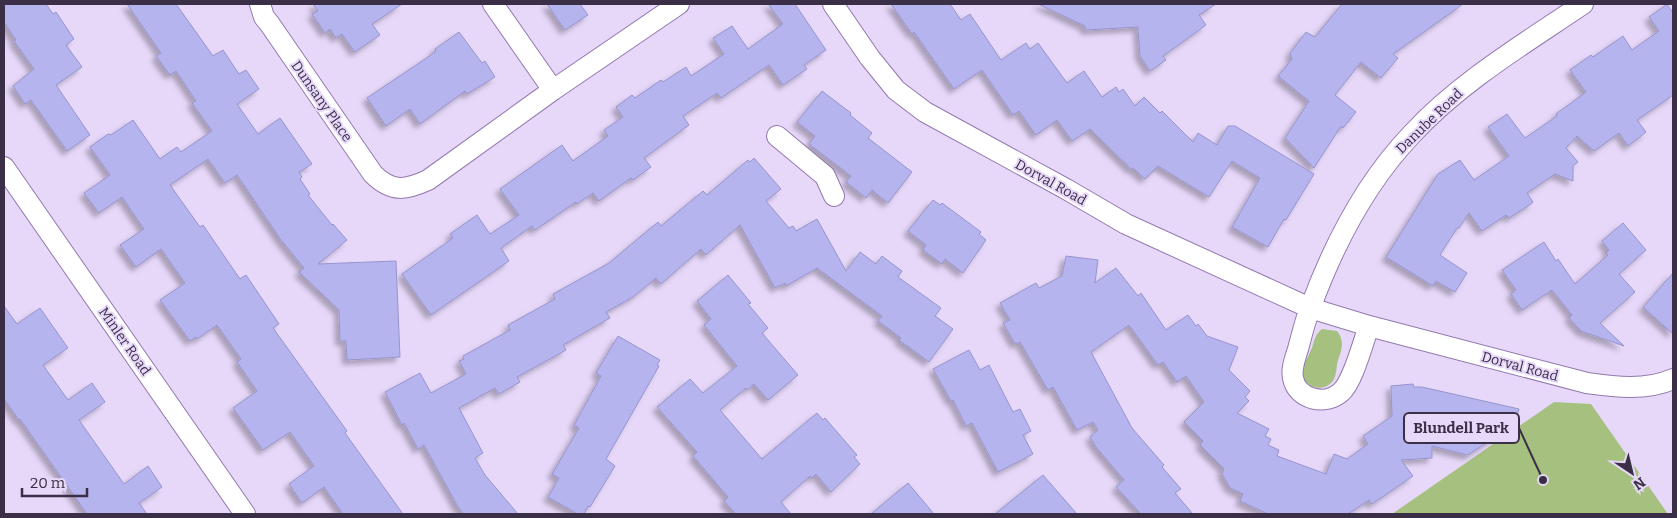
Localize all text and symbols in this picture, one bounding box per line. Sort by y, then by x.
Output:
street label: Dunsany Place [287,58,356,145]
street label: Danube Road [1392,85,1466,157]
street label: Dorval Road [1012,156,1089,209]
street label: Minler Road [95,304,154,379]
street label: Dorval Road [1480,348,1560,385]
callout: Blundell Park [1404,413,1519,443]
text: Blundell Park [1413,419,1509,437]
north arrow [1607,448,1657,498]
scale bar [22,466,88,498]
text: N [1630,473,1648,493]
text: 20 m [30,474,66,492]

